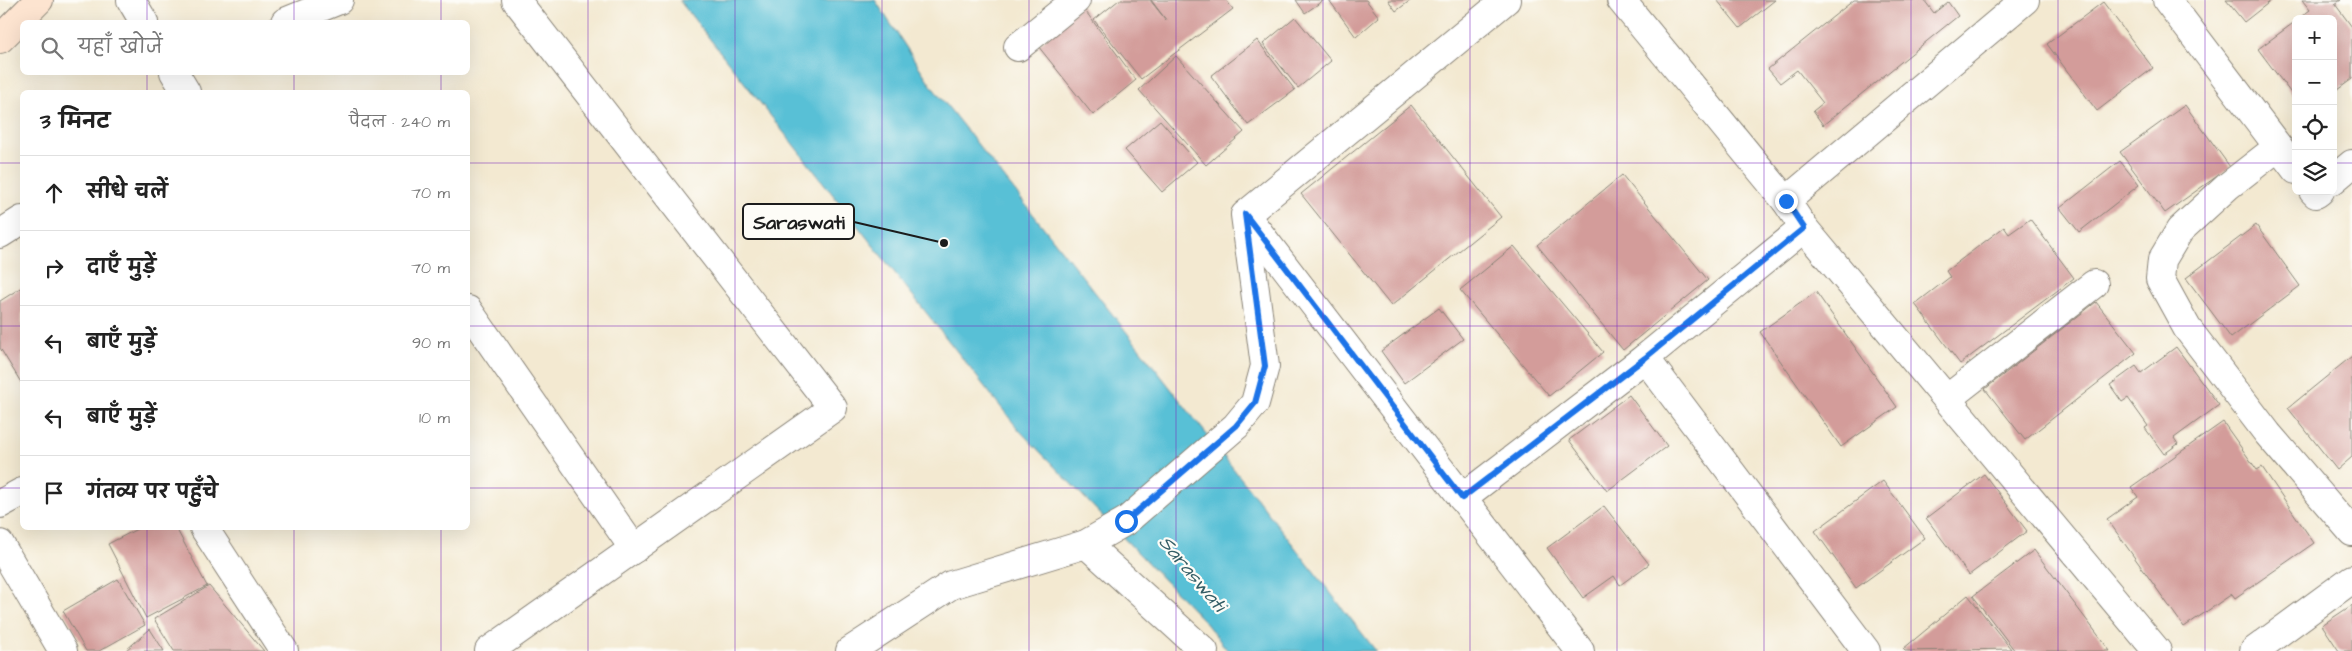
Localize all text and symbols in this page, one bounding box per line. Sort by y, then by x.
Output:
map controls [2292,15,2337,195]
button: + [2292,15,2337,60]
search box [20,20,470,75]
icon: search [38,34,66,62]
text: यहाँ खोजें [78,34,162,61]
button: − [2292,60,2337,105]
button: locate [2292,105,2337,150]
text: 3 मिनट [40,107,110,136]
text: पैदल · 240 m [349,111,450,133]
button: layers [2292,150,2337,195]
icon: ahead [40,179,68,207]
text: सीधे चलें [87,179,168,206]
text: 70 m [411,182,450,204]
route end [1775,190,1798,213]
callout: Saraswati [743,204,854,239]
text: Saraswati [752,209,846,237]
icon: right [40,254,68,282]
text: दाएँ मुड़ें [87,254,156,281]
text: 70 m [411,257,450,279]
icon: left [40,329,68,357]
text: बाएँ मुड़ें [87,329,156,356]
text: 90 m [412,332,450,354]
icon: left [40,404,68,432]
text: बाएँ मुड़ें [87,404,156,431]
text: 10 m [419,407,450,429]
icon: arrive [40,479,68,507]
text: गंतव्य पर पहुँचे [87,479,218,506]
route start [1115,510,1138,533]
water label: Saraswati [1152,530,1234,620]

